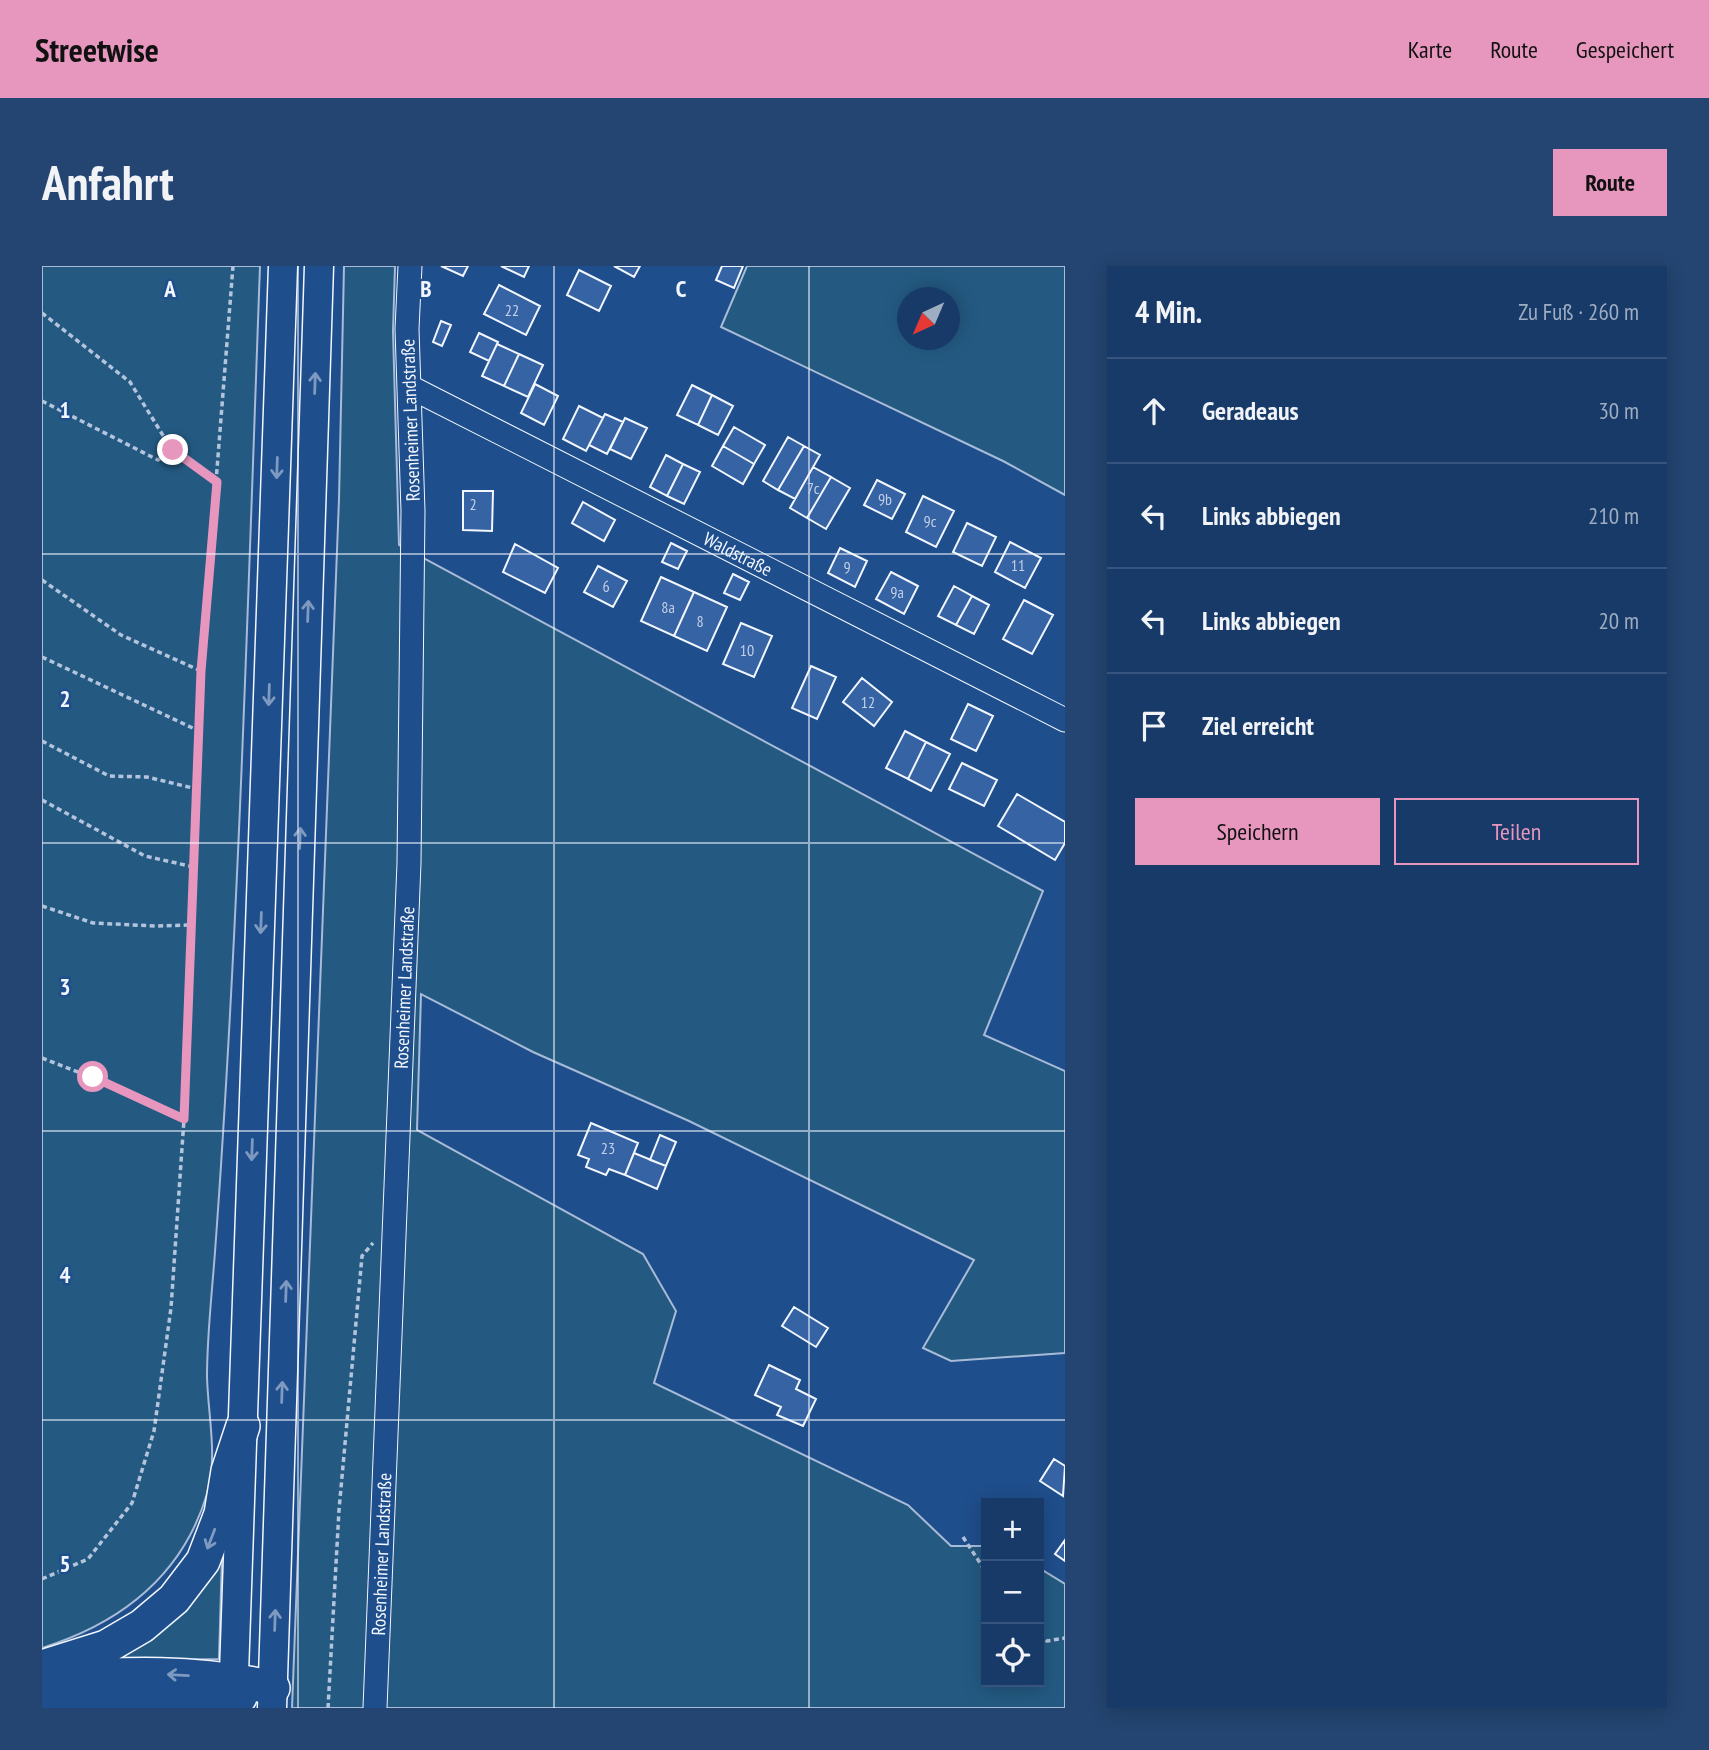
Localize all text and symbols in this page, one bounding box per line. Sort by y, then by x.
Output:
text: Streetwise [35,28,159,71]
text: Karte [1408,34,1452,65]
text: Route [1490,34,1538,65]
text: Gespeichert [1576,34,1674,65]
button: Route [1553,149,1667,216]
text: Anfahrt [42,150,174,214]
text: A [163,274,176,303]
text: B [420,274,432,303]
text: C [676,274,687,303]
north arrow [897,287,960,350]
text: 4 Min. [1135,292,1202,331]
text: Zu Fuß · 260 m [1518,297,1639,326]
house number: 22 [505,300,519,320]
street label: Rosenheimer Landstraße [395,338,425,502]
one-way arrow [309,372,322,395]
icon: ahead [1135,392,1173,430]
text: Geradeaus [1202,394,1299,427]
text: 1 [60,395,71,424]
text: 30 m [1598,396,1639,425]
route end [157,434,188,465]
one-way arrow [270,456,283,479]
house number: 7c [807,478,820,498]
house number: 9b [878,489,892,509]
house number: 2 [469,494,477,514]
icon: left [1135,497,1173,535]
text: Links abbiegen [1202,499,1341,532]
text: 210 m [1588,501,1639,530]
house number: 9c [924,511,937,531]
street label: Waldstraße [700,526,777,581]
house number: 11 [1011,555,1025,575]
house number: 9 [843,557,851,577]
house number: 6 [602,576,610,596]
house number: 9a [890,582,904,602]
house number: 8a [661,597,675,617]
one-way arrow [301,600,314,623]
icon: left [1135,602,1173,640]
text: Links abbiegen [1202,604,1341,637]
text: 20 m [1598,606,1639,635]
house number: 8 [696,611,704,631]
house number: 10 [740,640,754,660]
text: 2 [60,684,71,713]
one-way arrow [262,684,275,707]
house number: 12 [861,692,875,712]
icon: arrive [1135,707,1173,745]
text: Ziel erreicht [1202,709,1314,742]
button: Speichern [1135,798,1380,865]
button: Teilen [1394,798,1639,865]
one-way arrow [294,827,307,850]
street label: Rosenheimer Landstraße [389,906,419,1069]
one-way arrow [254,911,267,934]
text: 3 [60,972,71,1001]
route start [77,1061,108,1092]
one-way arrow [246,1138,259,1161]
house number: 23 [601,1138,615,1158]
text: 4 [60,1260,71,1289]
one-way arrow [279,1280,292,1303]
one-way arrow [276,1381,289,1404]
street label: Rosenheimer Landstraße [366,1472,396,1636]
map controls [981,1498,1044,1687]
button: + [981,1498,1044,1561]
one-way arrow [204,1527,217,1549]
text: 5 [60,1549,71,1578]
button: − [981,1561,1044,1624]
one-way arrow [268,1608,282,1631]
button: locate [981,1624,1044,1687]
one-way arrow [166,1669,189,1682]

